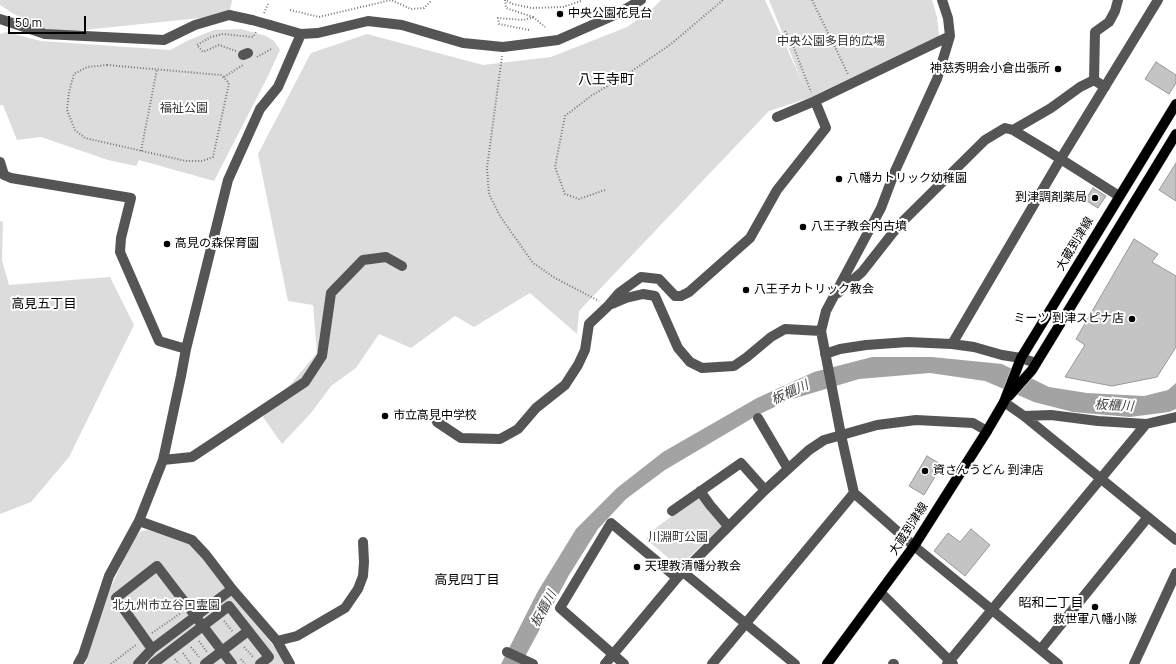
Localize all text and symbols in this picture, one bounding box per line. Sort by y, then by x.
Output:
place label: 中央公園花見台 [568,7,652,21]
scale bar [10,8,88,34]
marker: 中央公園花見台 [555,9,565,19]
text: 50 m [15,14,42,31]
park label: 中央公園多目的広場 [777,35,885,49]
place label: 神慈秀明会小倉出張所 [930,62,1050,76]
marker: 神慈秀明会小倉出張所 [1053,64,1063,74]
district label: 八王寺町 [578,72,634,88]
park label: 福祉公園 [160,102,208,116]
place label: 八幡カトリック幼稚園 [847,172,967,186]
marker: 八幡カトリック幼稚園 [834,174,844,184]
place label: 到津調剤薬局 [1015,191,1087,205]
marker: 到津調剤薬局 [1090,193,1100,203]
street label: 大蔵到津線 [1053,215,1097,273]
place label: 八王子教会内古墳 [811,220,907,234]
marker: 八王子教会内古墳 [798,222,808,232]
place label: 高見の森保育園 [175,237,259,251]
marker: 高見の森保育園 [162,239,172,249]
place label: 八王子カトリック教会 [754,283,874,297]
marker: 八王子カトリック教会 [741,285,751,295]
district label: 高見五丁目 [12,296,76,312]
place label: ミーツ 到津スピナ店 [1014,312,1124,326]
marker: ミーツ 到津スピナ店 [1127,314,1137,324]
water label: 板櫃川 [769,378,811,408]
water label: 板櫃川 [1094,397,1134,415]
place label: 市立高見中学校 [393,409,477,423]
marker: 市立高見中学校 [380,411,390,421]
place label: 資さんうどん 到津店 [933,464,1043,478]
marker: 資さんうどん 到津店 [920,466,930,476]
street label: 大蔵到津線 [887,500,931,558]
park label: 川淵町公園 [648,531,708,545]
place label: 天理教清幡分教会 [645,560,741,574]
marker: 天理教清幡分教会 [632,562,642,572]
district label: 高見四丁目 [435,572,499,588]
water label: 板櫃川 [528,588,560,630]
district label: 昭和二丁目 [1019,595,1083,611]
park label: 北九州市立谷口霊園 [112,599,220,613]
marker: 救世軍八幡小隊 [1090,602,1100,612]
place label: 救世軍八幡小隊 [1053,613,1137,627]

